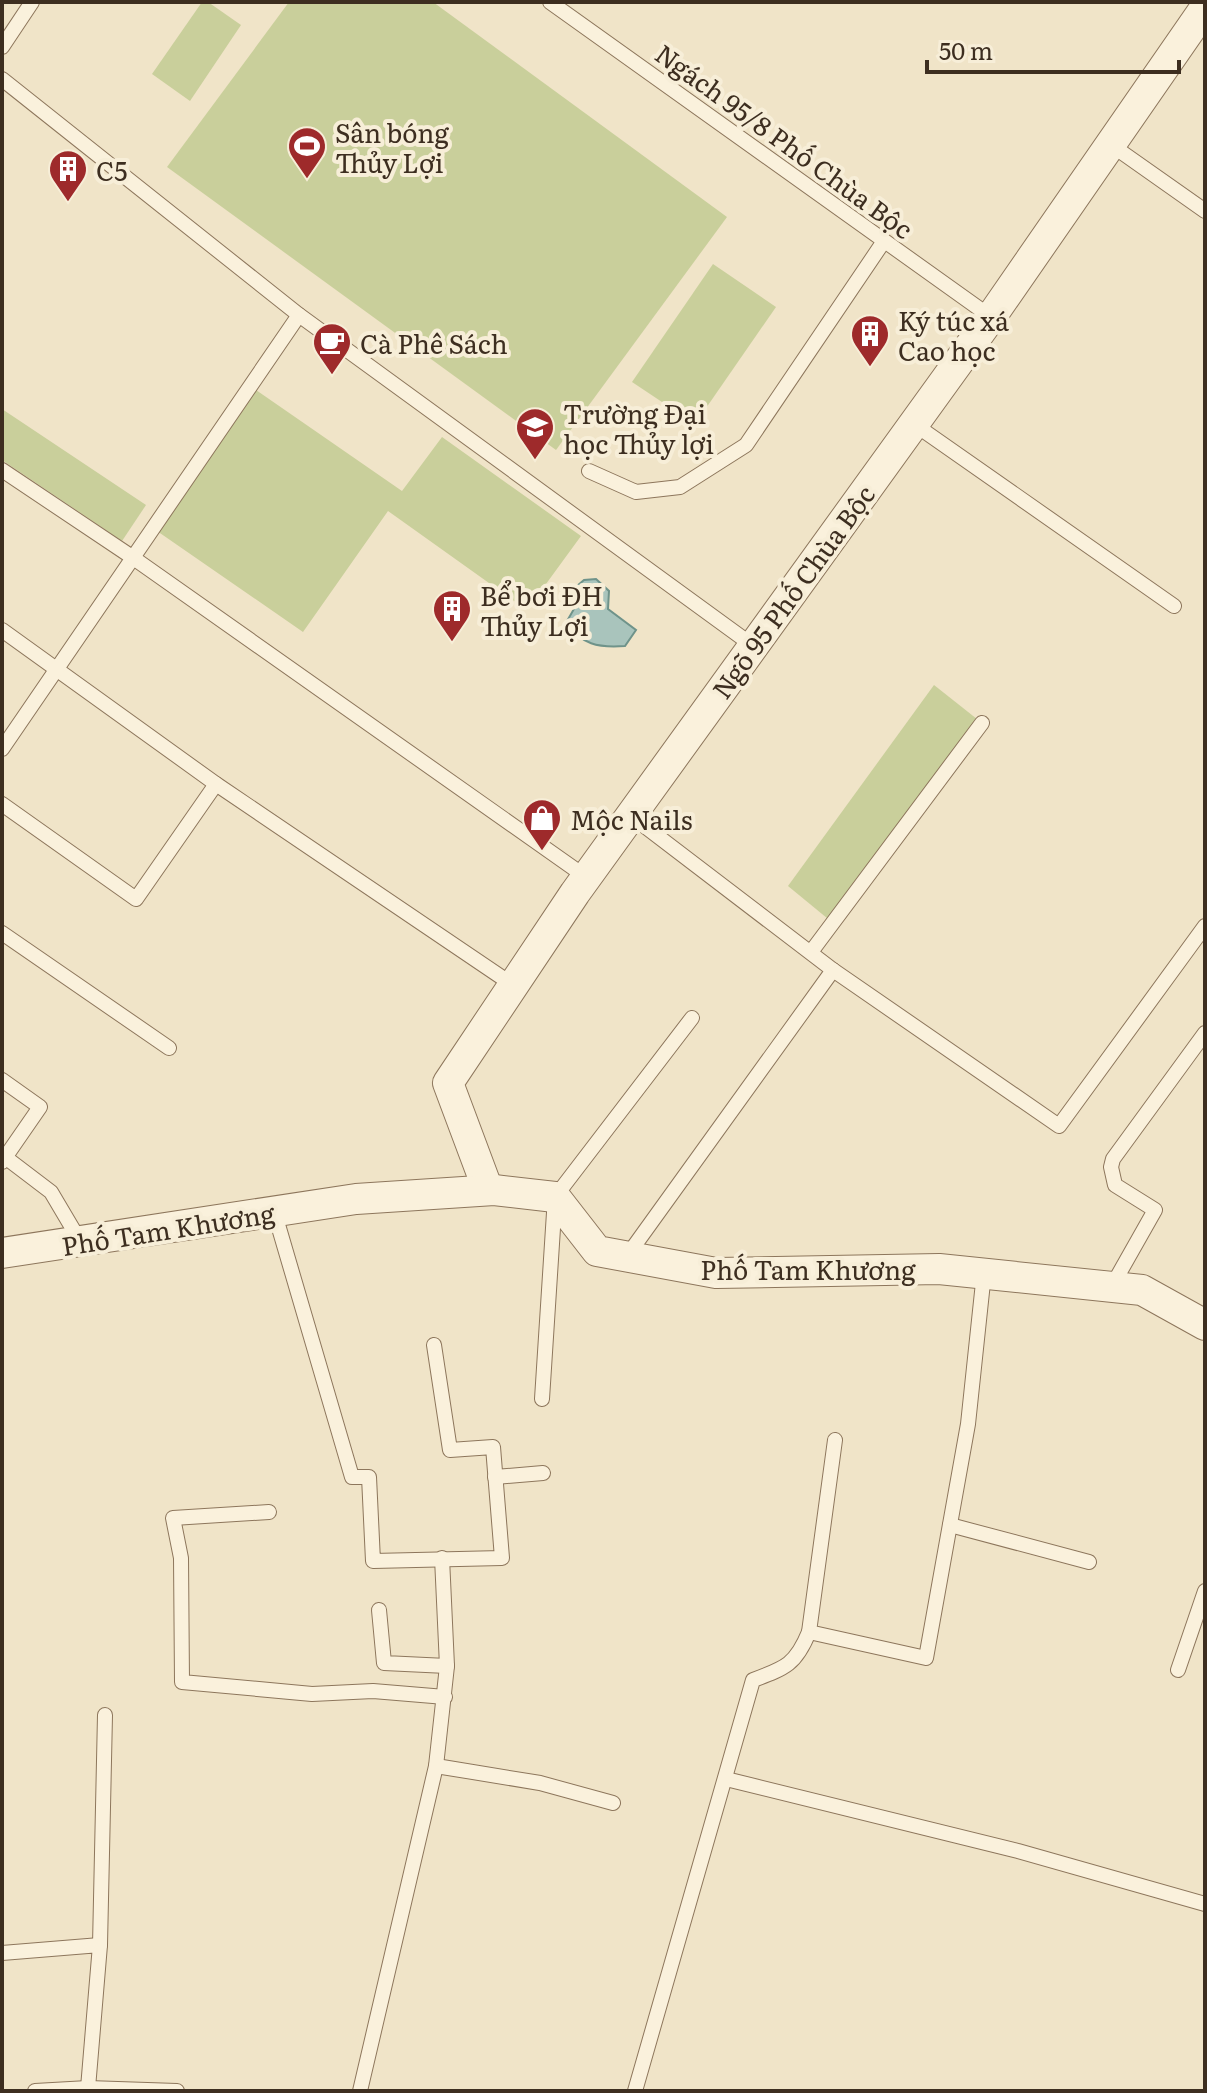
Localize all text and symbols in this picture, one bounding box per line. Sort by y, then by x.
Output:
scale bar [927,24,1179,74]
text: 50 m [939,32,993,67]
street label: Ngách 95/8 Phố Chùa Bộc [648,33,922,247]
place label: Sân bóng Thủy Lợi [335,112,449,181]
sports icon: Sân bóng Thủy Lợi [286,125,328,180]
building icon: C5 [47,148,89,203]
place label: C5 [96,150,127,189]
place label: Ký túc xá Cao học [898,300,1009,369]
building icon: Ký túc xá Cao học [849,313,891,368]
cafe icon: Cà Phê Sách [311,321,353,376]
place label: Cà Phê Sách [360,323,508,362]
place label: Trường Đại học Thủy lợi [563,393,714,462]
school or university icon: Trường Đại học Thủy lợi [514,406,556,461]
street label: Ngõ 95 Phố Chùa Bộc [701,476,883,706]
place label: Bể bơi ĐH Thủy Lợi [480,575,603,644]
building icon: Bể bơi ĐH Thủy Lợi [431,588,473,643]
shop icon: Mộc Nails [521,797,563,852]
place label: Mộc Nails [570,799,693,838]
street label: Phố Tam Khương [59,1192,278,1264]
street label: Phố Tam Khương [700,1249,916,1288]

